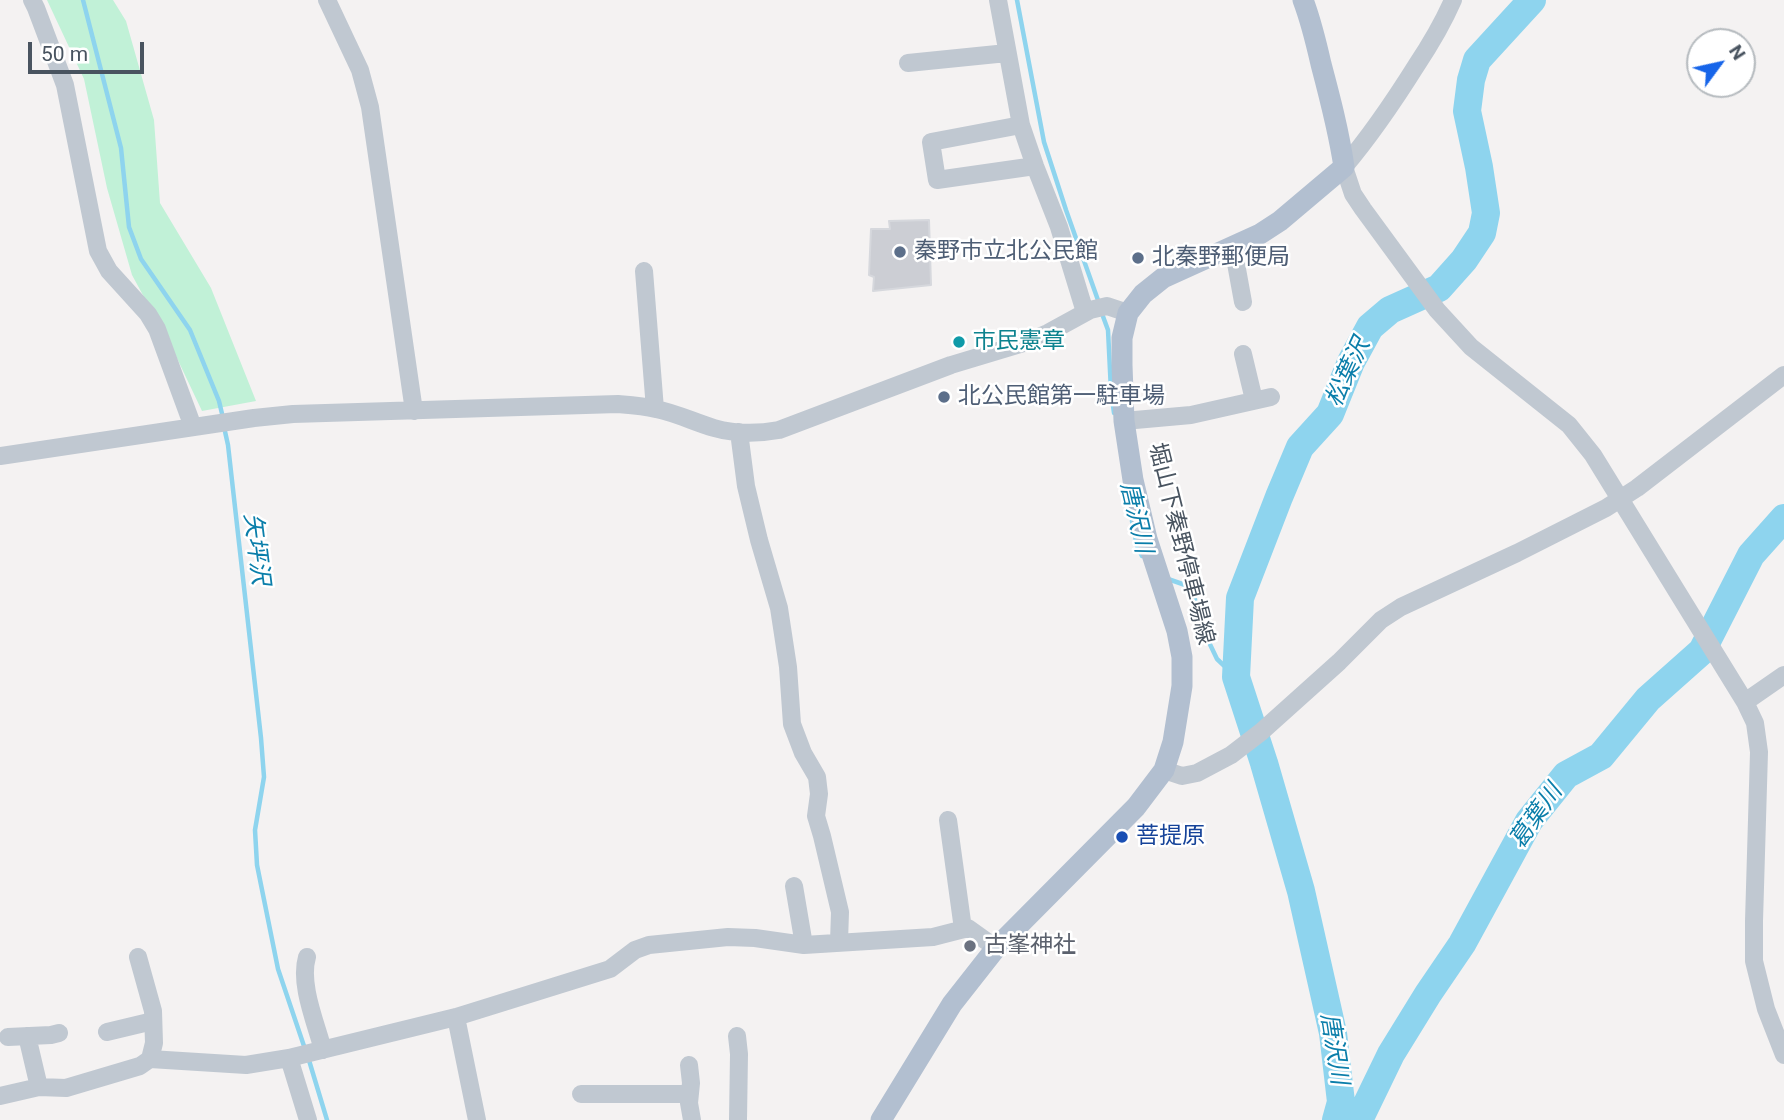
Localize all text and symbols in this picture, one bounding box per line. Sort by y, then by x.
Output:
scale bar [32,28,147,72]
north arrow [1686,28,1756,98]
text: N [1724,40,1751,64]
text: 50 m [41,42,88,66]
place label: 秦野市立北公民館 [914,238,1098,266]
marker: 秦野市立北公民館 [892,244,908,260]
place label: 北秦野郵便局 [1152,244,1290,272]
marker: 北秦野郵便局 [1130,250,1146,266]
place label: 市民憲章 [973,328,1065,356]
marker: 市民憲章 [951,334,967,350]
water label: 松葉沢 [1321,334,1377,412]
place label: 北公民館第一駐車場 [958,383,1165,411]
marker: 北公民館第一駐車場 [936,389,952,405]
street label: 堀山下秦野停車場線 [1142,440,1218,648]
water label: 唐沢川 [1113,480,1157,556]
water label: 矢坪沢 [236,512,274,586]
water label: 葛葉川 [1505,779,1569,855]
place label: 菩提原 [1136,823,1205,851]
marker: 菩提原 [1114,829,1130,845]
place label: 古峯神社 [984,932,1076,960]
marker: 古峯神社 [962,938,978,954]
water label: 唐沢川 [1313,1011,1353,1087]

